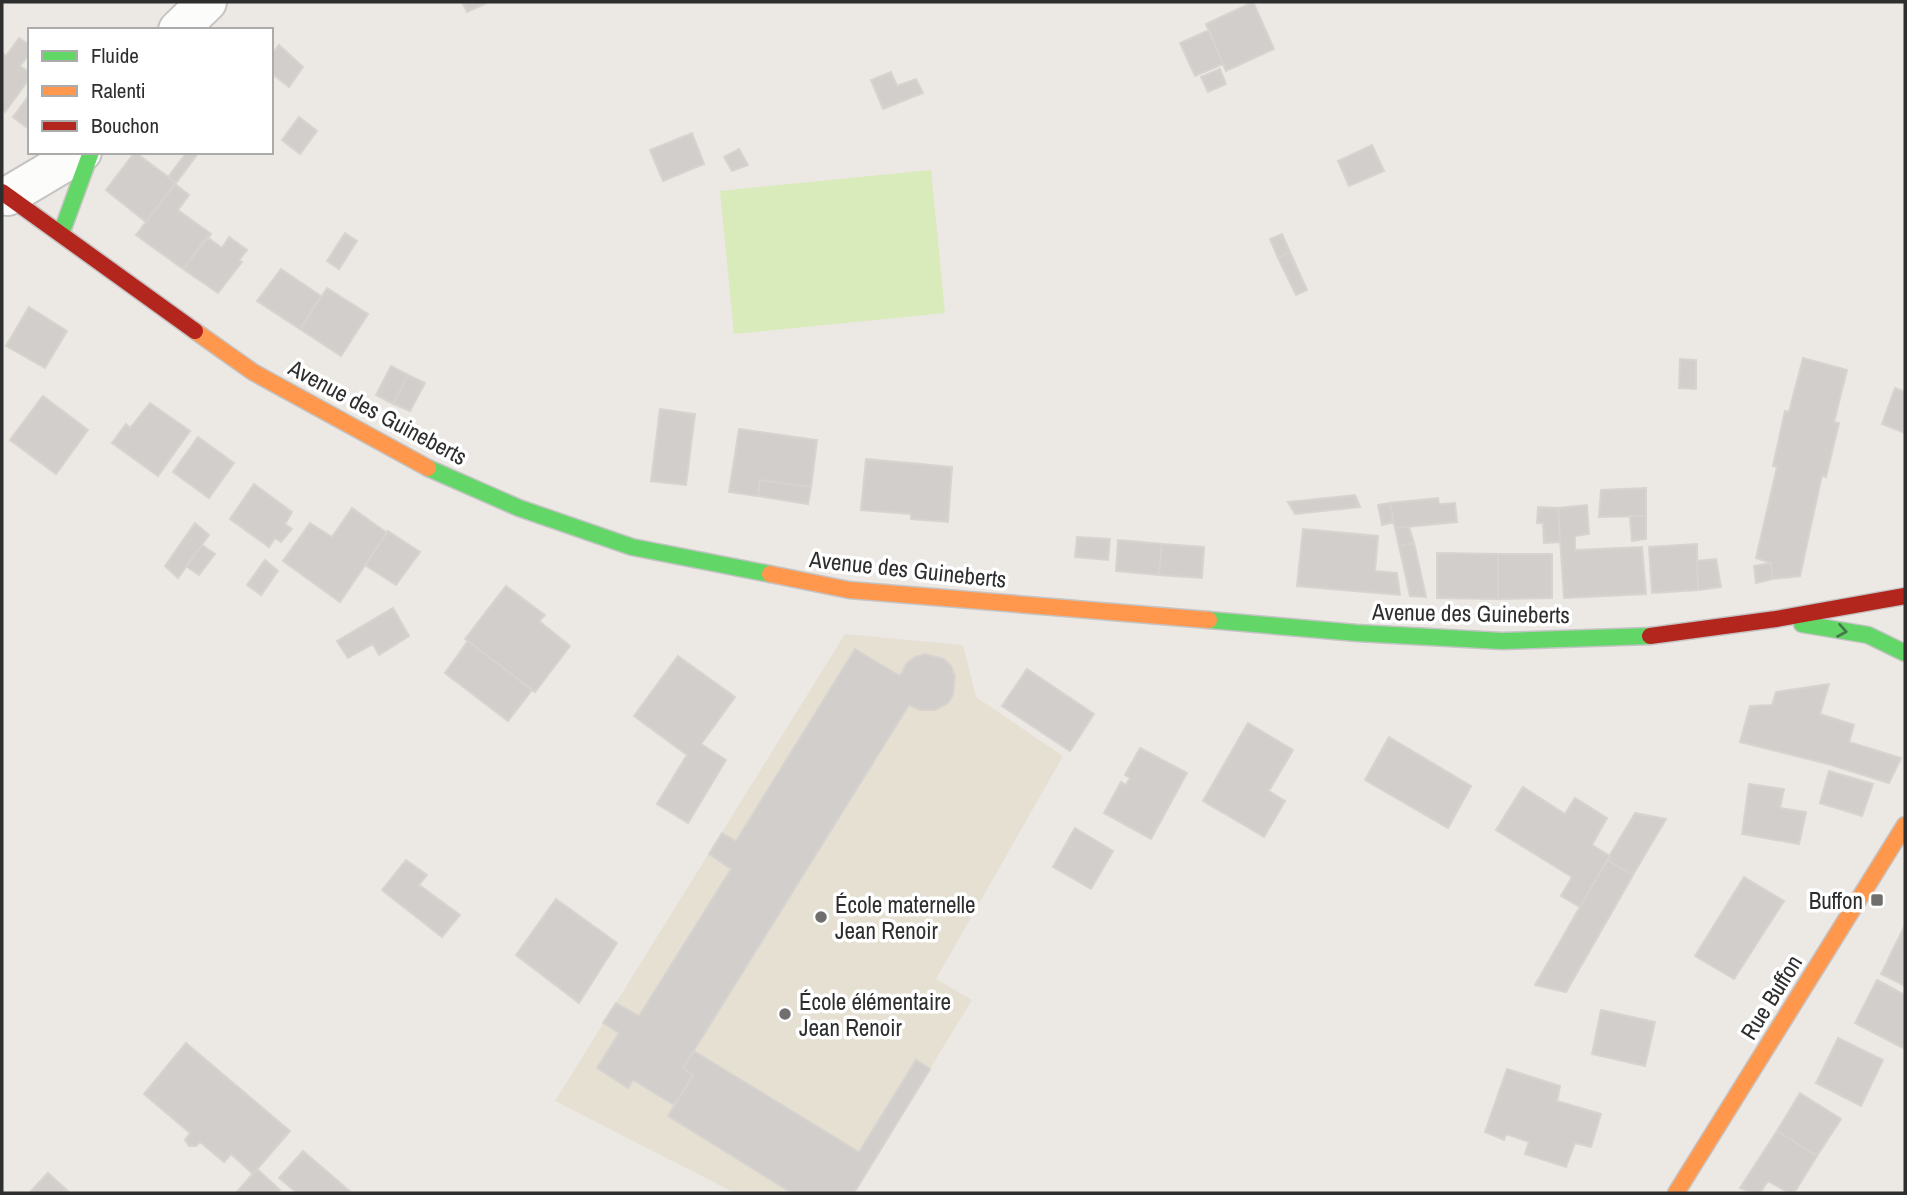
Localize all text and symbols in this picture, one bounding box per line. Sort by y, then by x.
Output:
legend [28,28,273,154]
text: Fluide [91,41,139,70]
text: Ralenti [91,76,146,105]
text: Bouchon [91,111,159,140]
street label: Avenue des Guineberts [282,351,473,472]
street label: Avenue des Guineberts [807,543,1008,595]
street label: Avenue des Guineberts [1371,596,1570,630]
one-way arrow [1836,623,1848,638]
place label: Buffon [1809,885,1863,916]
place label: École maternelle Jean Renoir [835,889,975,946]
marker: Buffon [1869,892,1885,908]
marker: École maternelle Jean Renoir [813,909,829,925]
street label: Rue Buffon [1733,949,1809,1045]
place label: École élémentaire Jean Renoir [799,986,951,1043]
marker: École élémentaire Jean Renoir [777,1006,793,1022]

